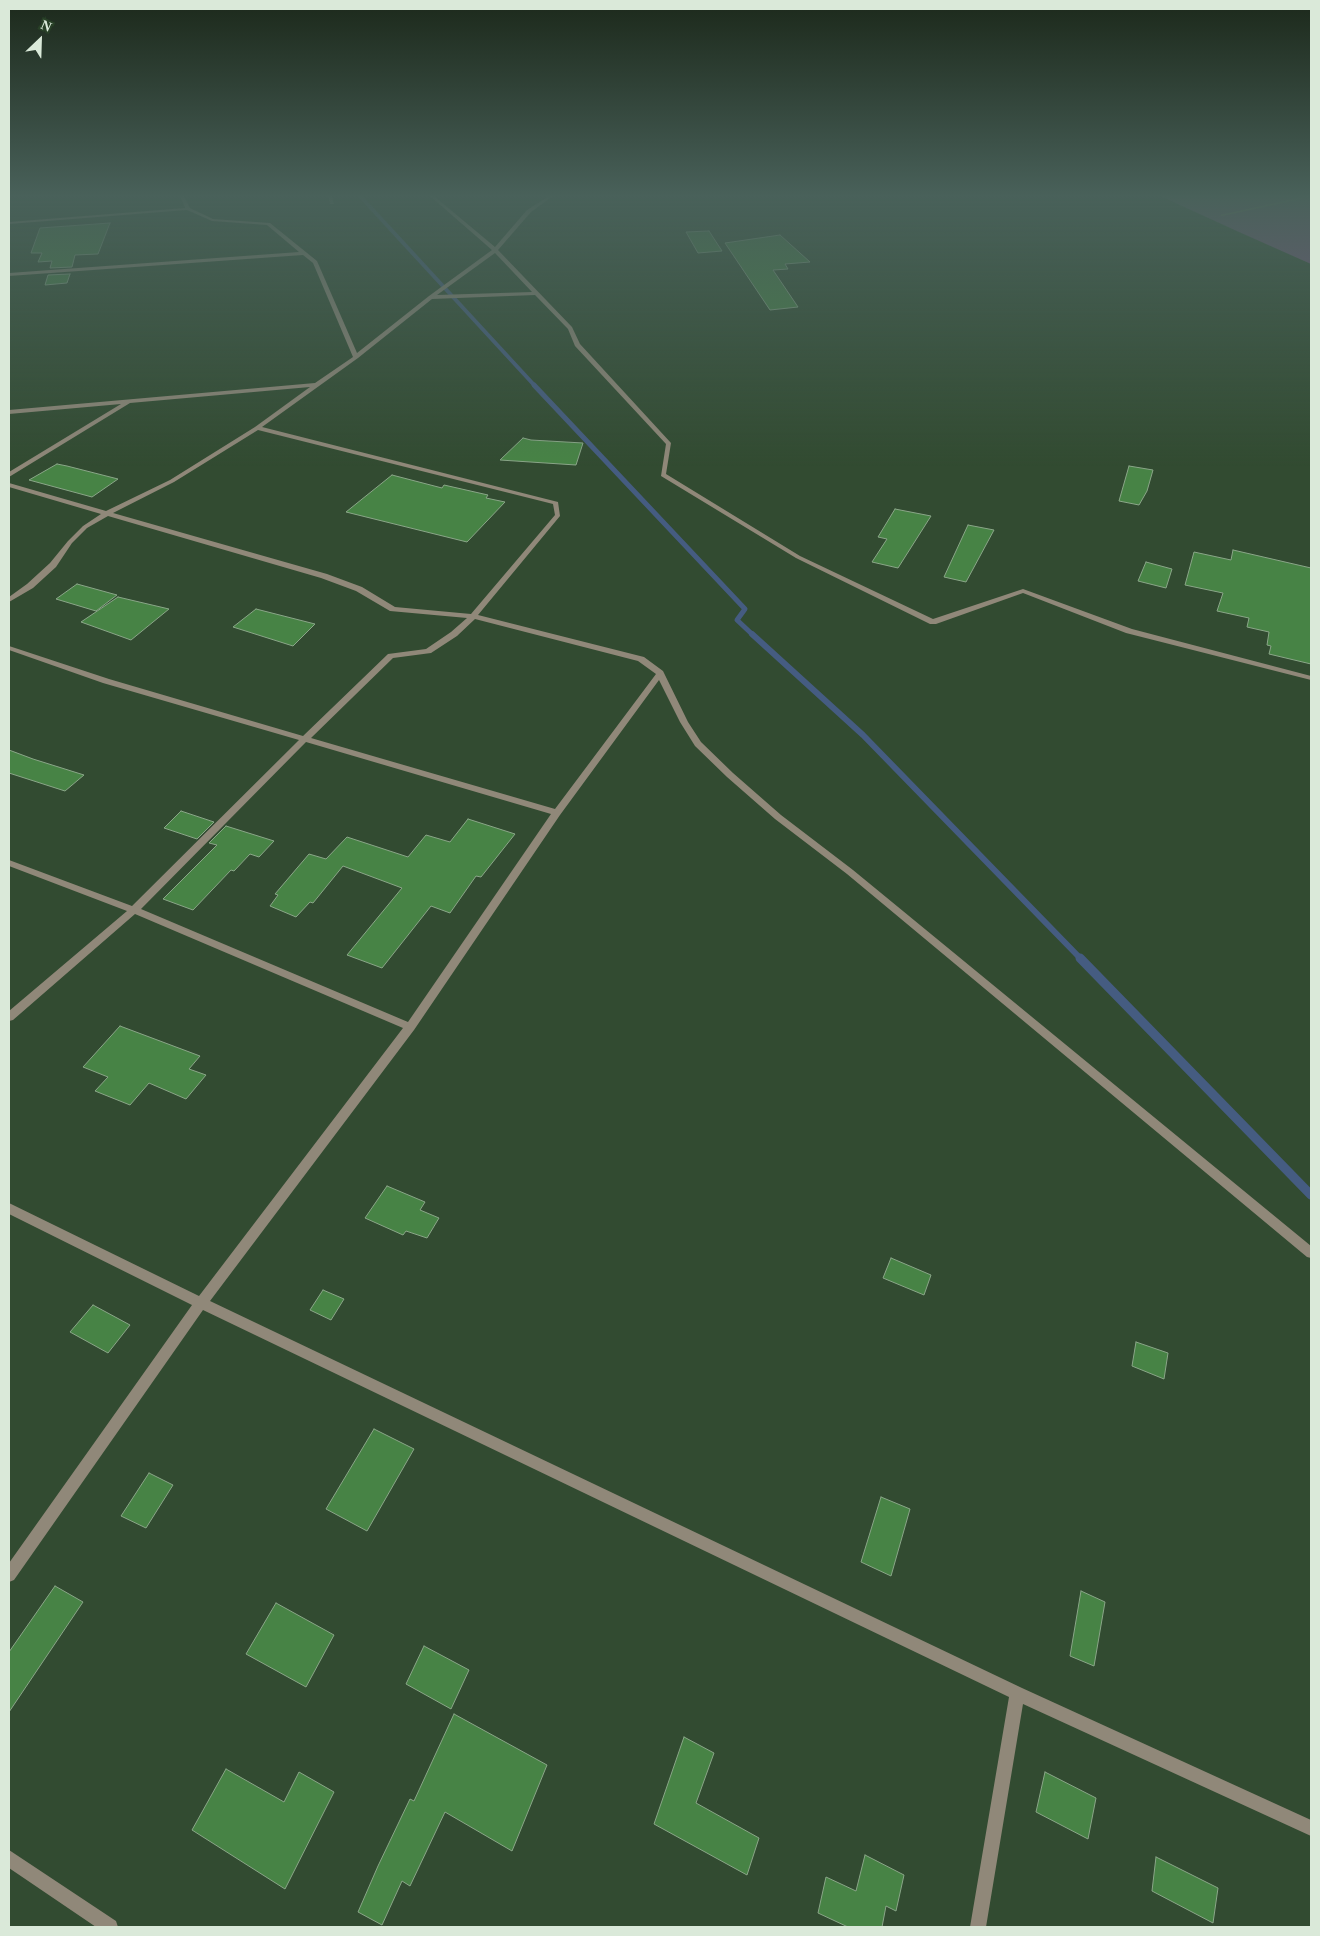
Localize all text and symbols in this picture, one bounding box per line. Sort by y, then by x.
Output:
north arrow [15,15,65,65]
text: N [39,17,54,35]

